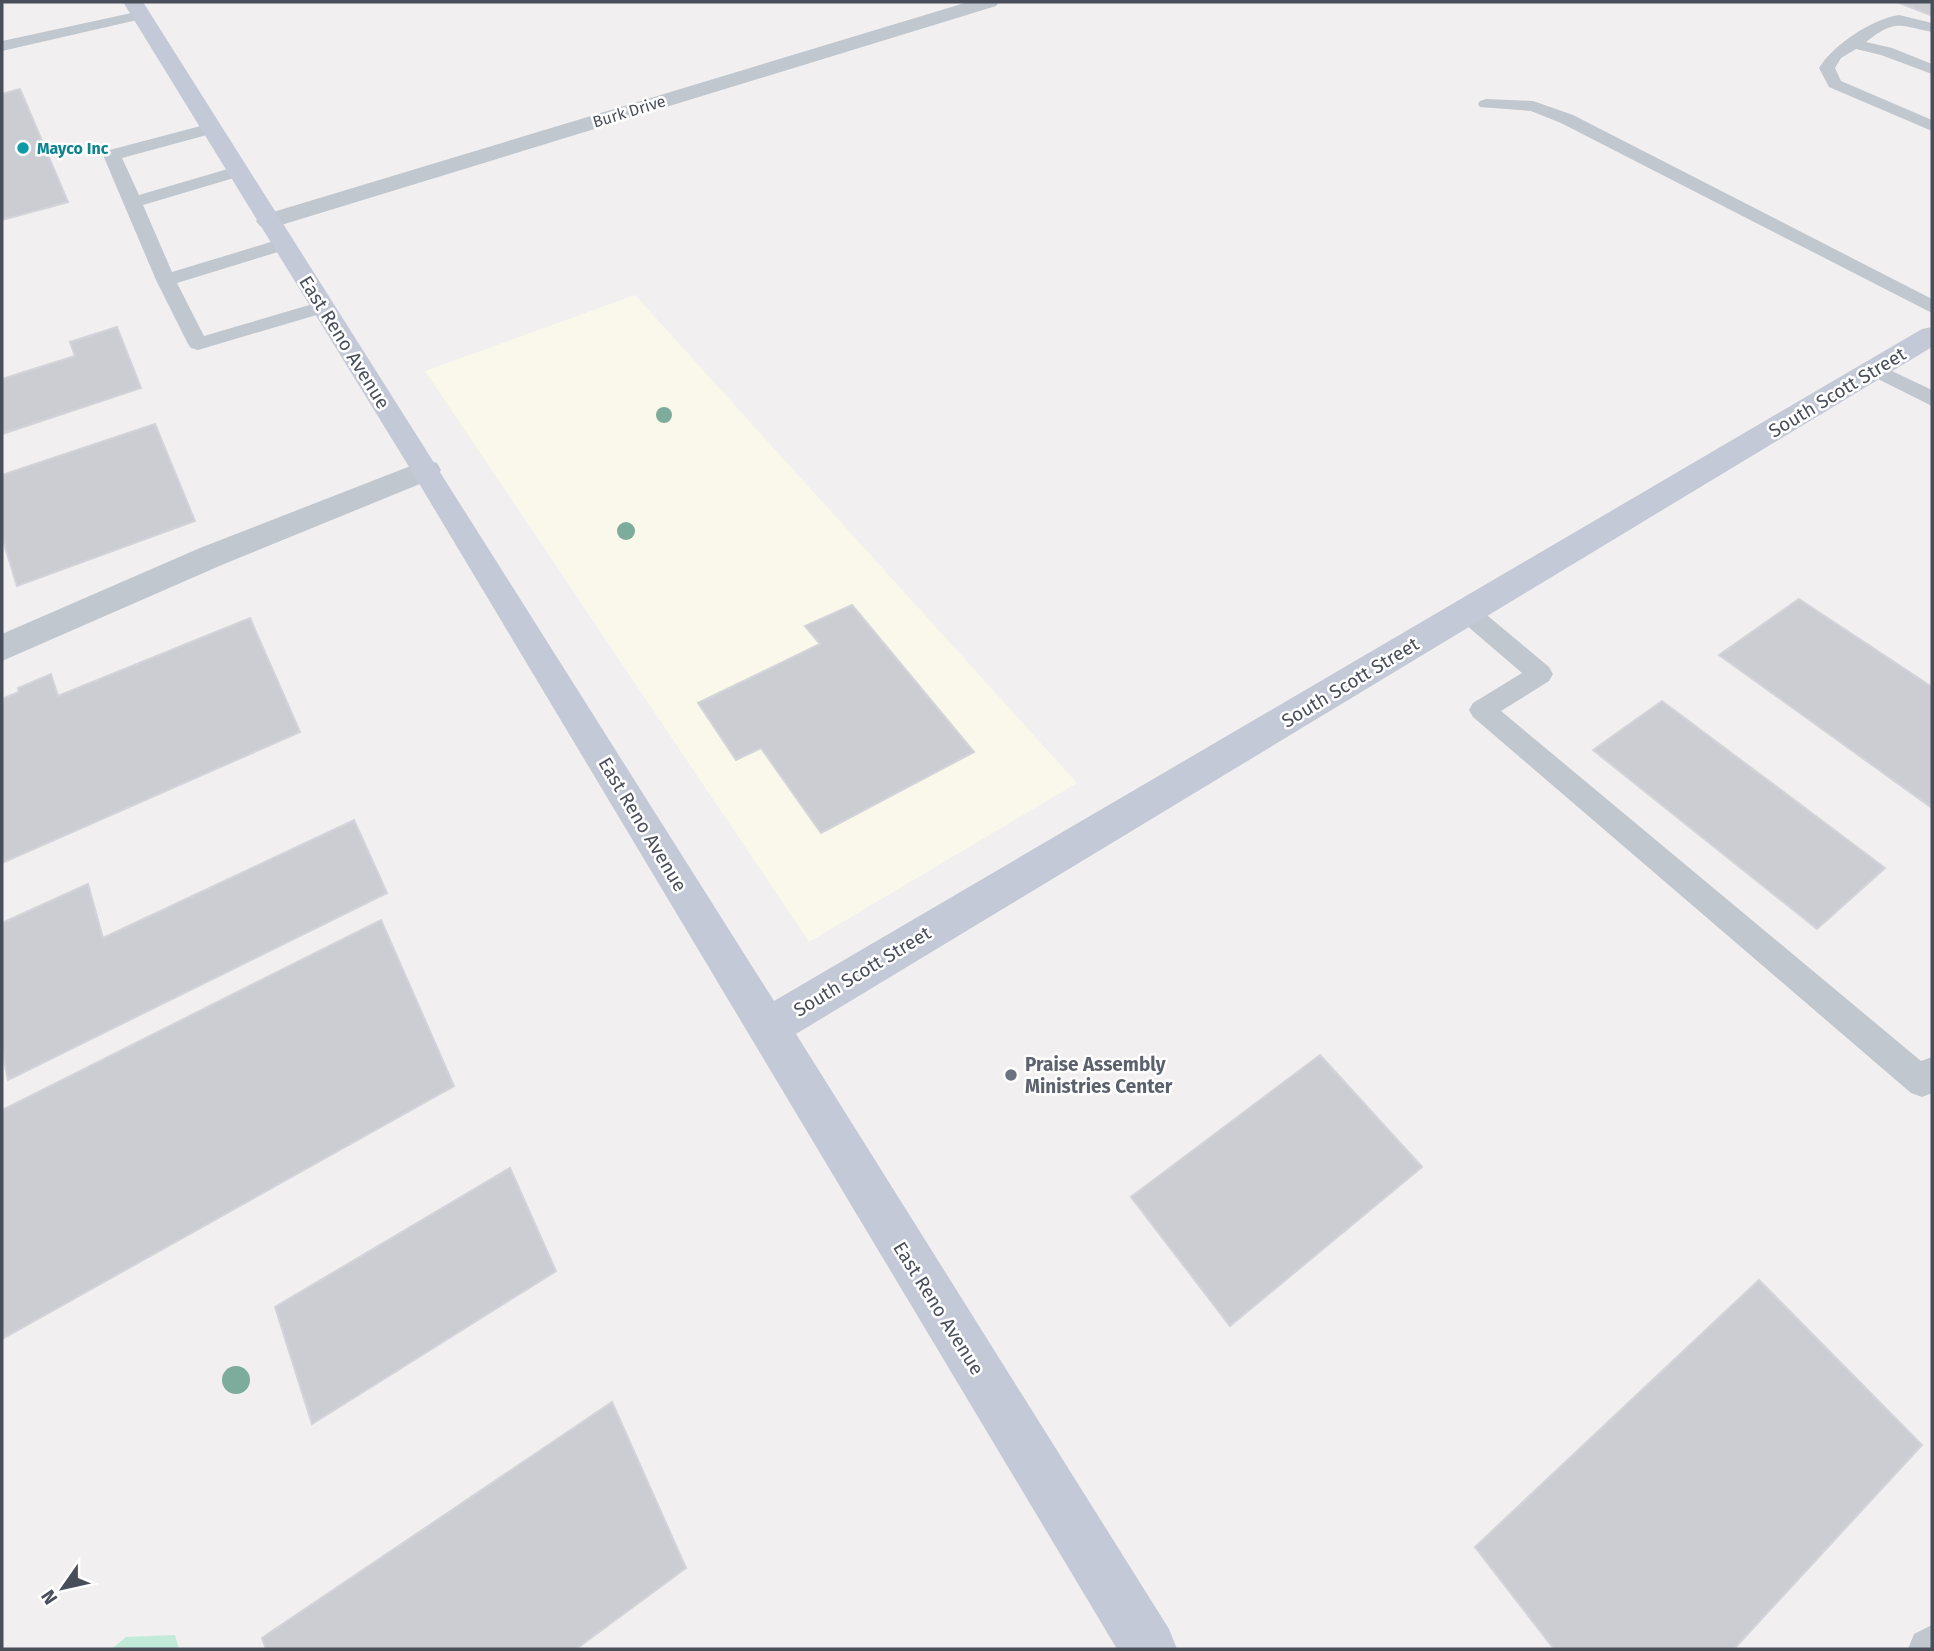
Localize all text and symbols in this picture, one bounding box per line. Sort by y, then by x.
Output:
street label: Burk Drive [590,91,668,132]
place label: Mayco Inc [37,139,109,158]
marker: Mayco Inc [15,140,31,156]
street label: East Reno Avenue [294,271,395,413]
street label: South Scott Street [1764,342,1910,442]
street label: South Scott Street [1277,632,1423,732]
street label: East Reno Avenue [593,753,692,896]
street label: South Scott Street [789,921,935,1021]
place label: Praise Assembly Ministries Center [1025,1053,1173,1098]
marker: Praise Assembly Ministries Center [1003,1067,1019,1083]
street label: East Reno Avenue [888,1237,989,1379]
north arrow [28,1553,98,1623]
text: N [36,1586,62,1609]

